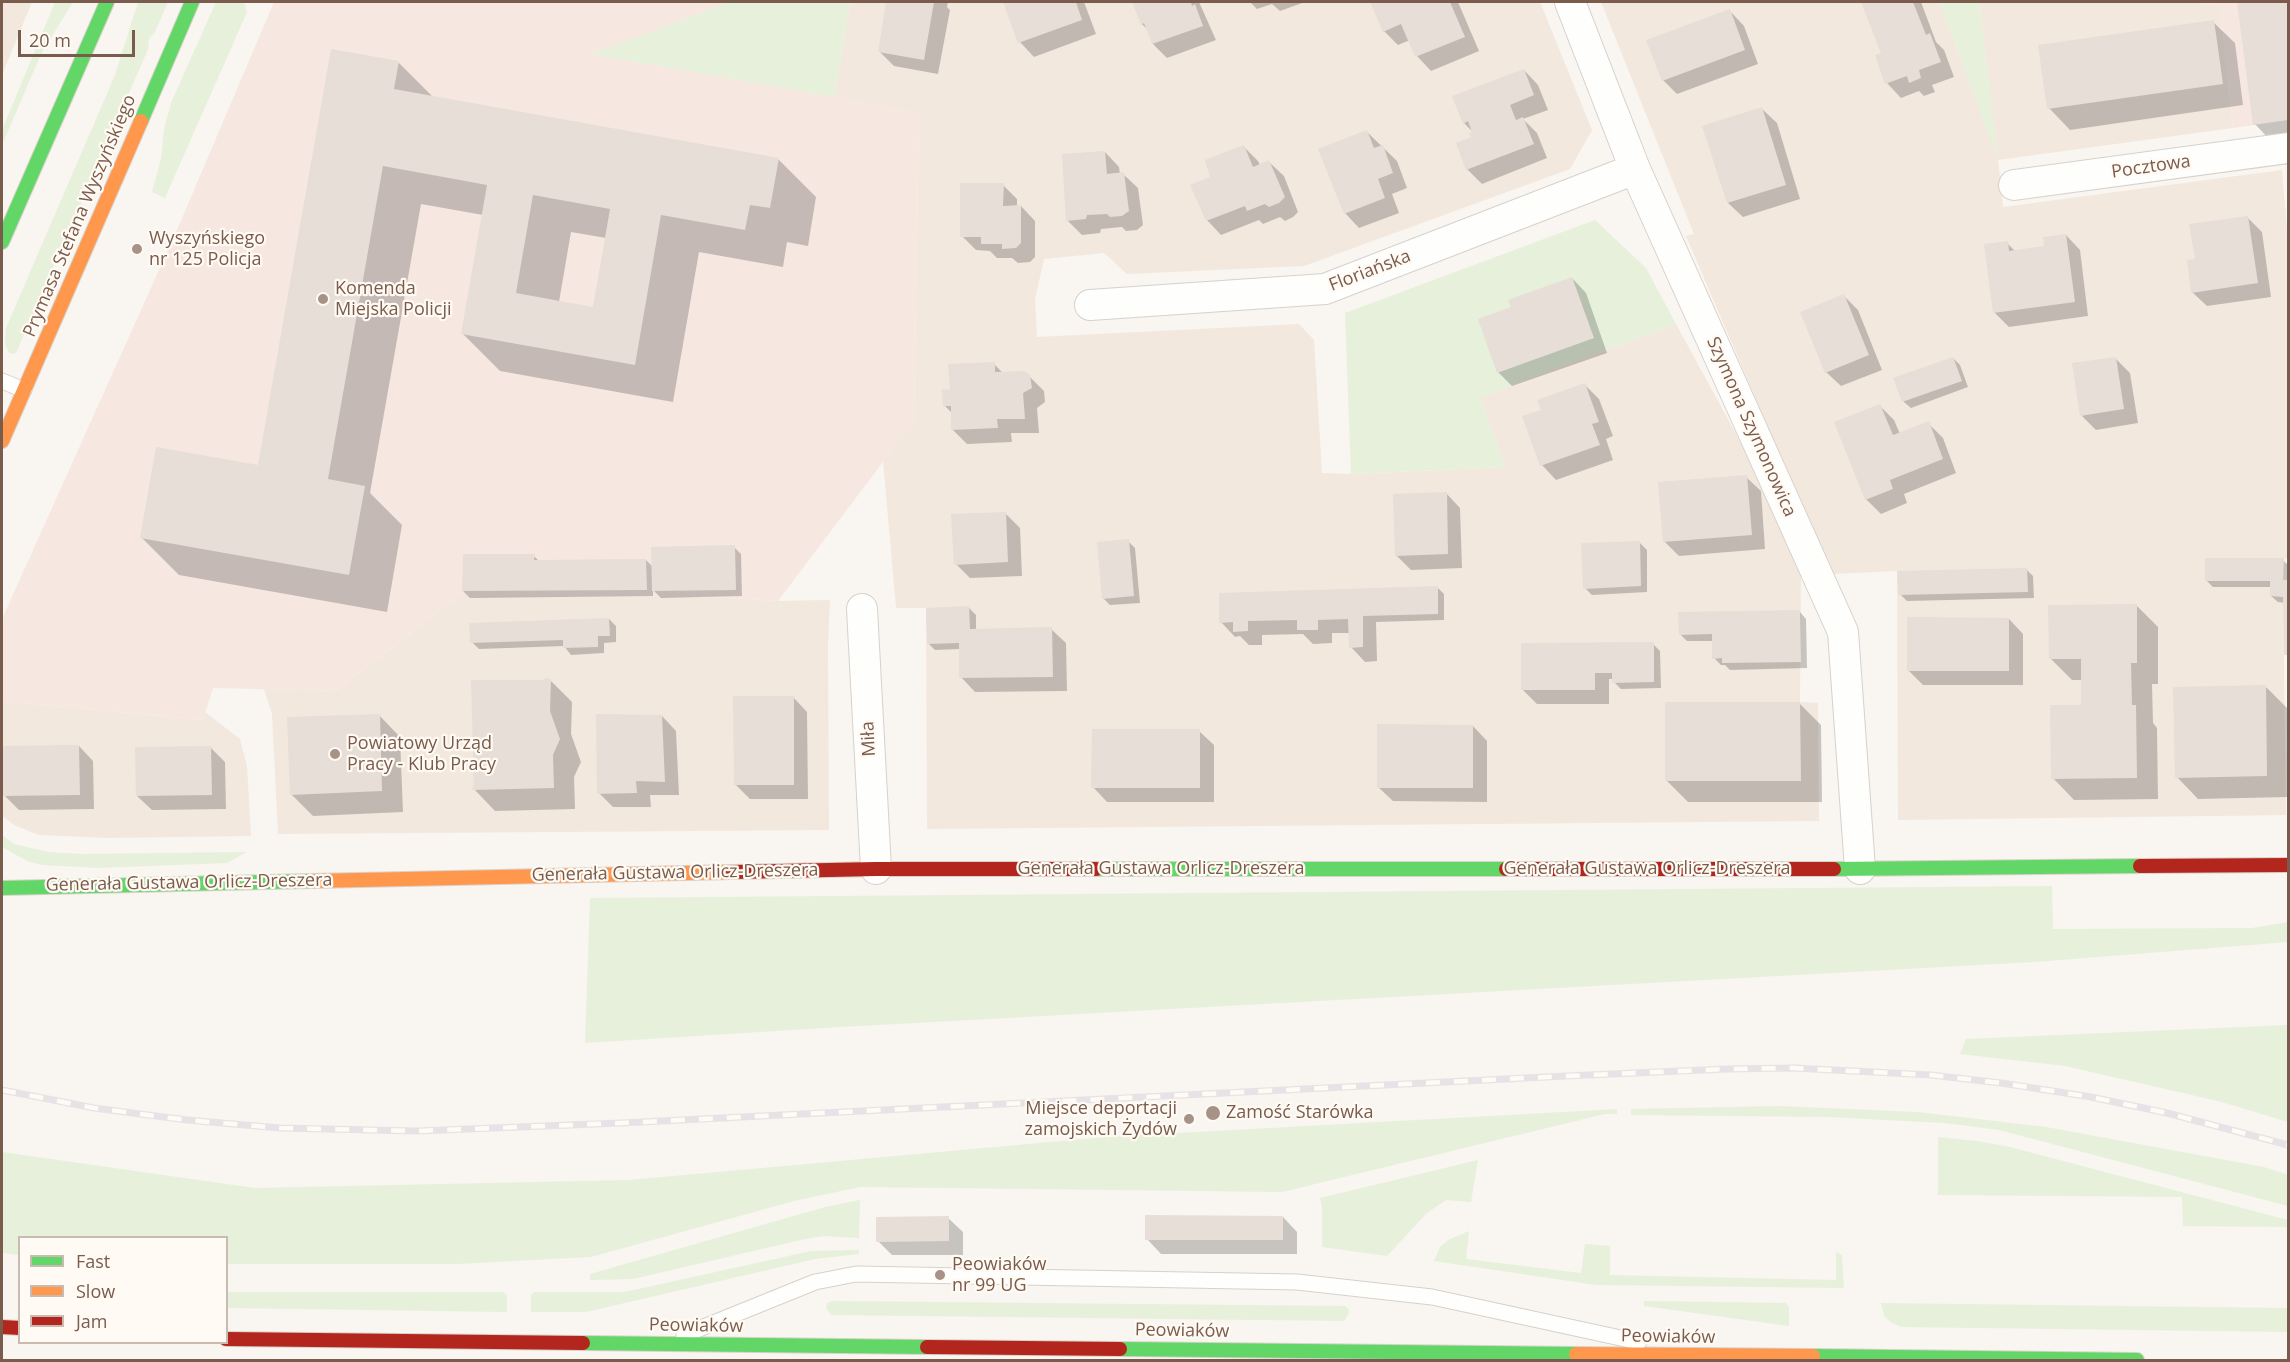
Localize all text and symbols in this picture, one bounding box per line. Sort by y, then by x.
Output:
scale bar [21,18,138,56]
text: 20 m [29,28,71,52]
street label: Prymasa Stefana Wyszyńskiego [19,92,141,340]
street label: Pocztowa [2110,151,2192,183]
place label: Wyszyńskiego nr 125 Policja [149,228,265,270]
marker: Wyszyńskiego nr 125 Policja [130,242,144,256]
street label: Floriańska [1326,246,1414,296]
place label: Komenda Miejska Policji [335,278,452,320]
marker: Komenda Miejska Policji [316,292,330,306]
street label: Szymona Szymonowica [1702,334,1800,520]
street label: Miła [857,721,881,757]
place label: Powiatowy Urząd Pracy - Klub Pracy [347,733,496,776]
marker: Powiatowy Urząd Pracy - Klub Pracy [328,747,342,761]
street label: Generała Gustawa Orlicz-Dreszera [1018,858,1304,880]
street label: Generała Gustawa Orlicz-Dreszera [1504,858,1790,880]
street label: Generała Gustawa Orlicz-Dreszera [531,860,819,886]
street label: Generała Gustawa Orlicz-Dreszera [45,870,333,896]
place label: Miejsce deportacji zamojskich Żydów [1025,1098,1177,1140]
place label: Zamość Starówka [1226,1102,1374,1124]
marker: Zamość Starówka [1204,1104,1222,1122]
marker: Miejsce deportacji zamojskich Żydów [1182,1112,1196,1126]
legend [18,1236,228,1344]
text: Fast [76,1249,110,1273]
place label: Peowiaków nr 99 UG [952,1254,1046,1296]
marker: Peowiaków nr 99 UG [933,1268,947,1282]
text: Slow [76,1279,115,1303]
text: Jam [76,1309,108,1333]
street label: Peowiaków [649,1314,743,1338]
street label: Peowiaków [1135,1319,1229,1343]
street label: Peowiaków [1621,1325,1715,1349]

